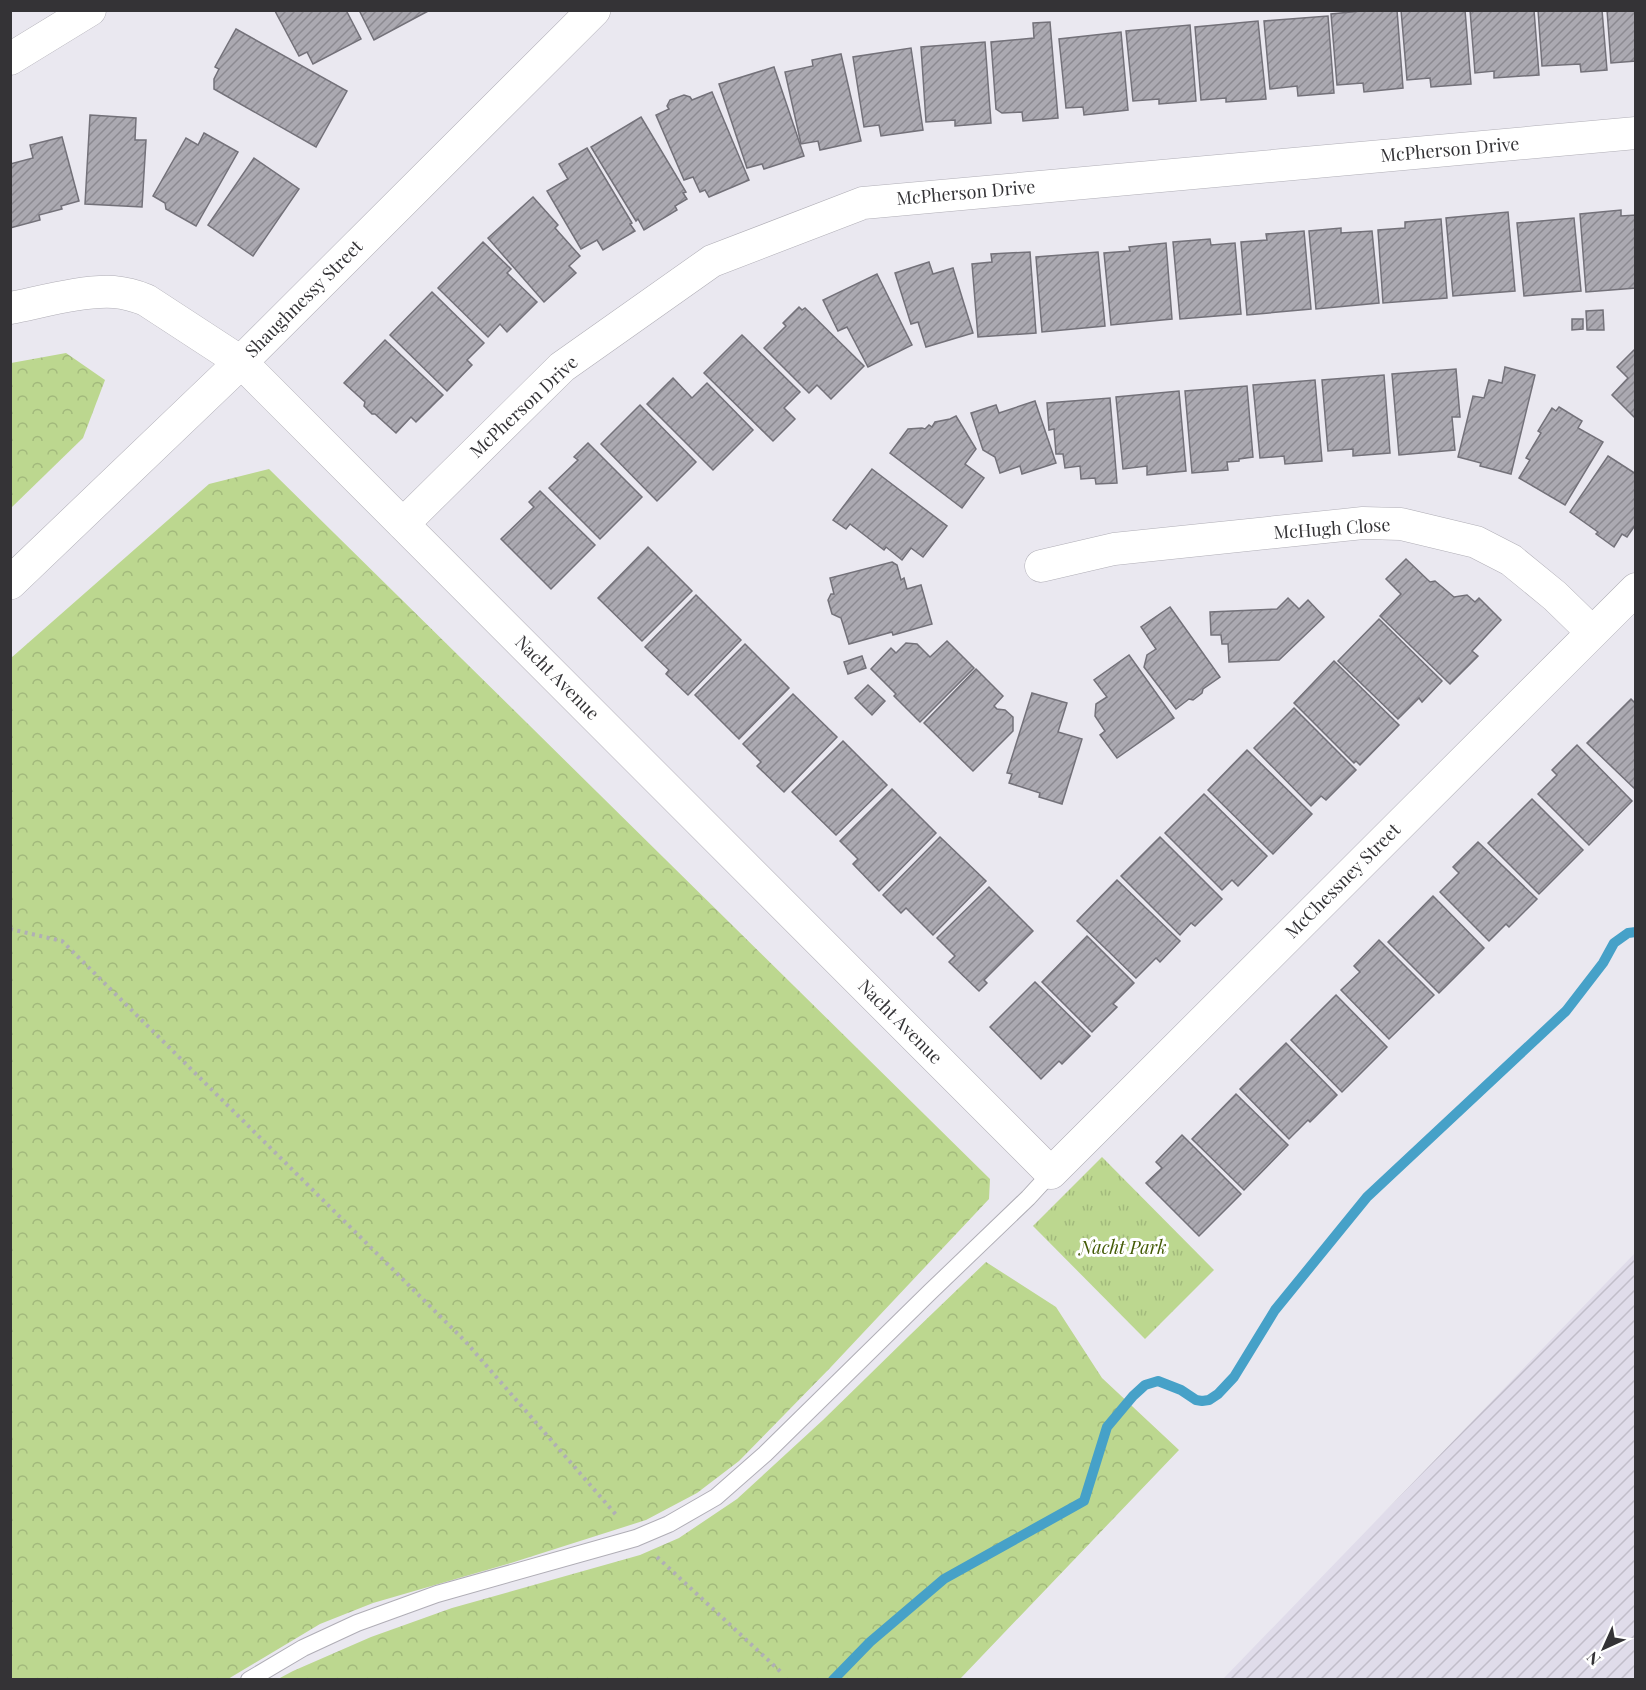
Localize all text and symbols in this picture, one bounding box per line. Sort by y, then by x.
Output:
street label: McPherson Drive [1379,131,1520,167]
street label: McPherson Drive [895,174,1036,210]
street label: Shaughnessy Street [239,234,368,362]
street label: McPherson Drive [464,350,582,463]
street label: McHugh Close [1273,512,1391,544]
street label: Nacht Avenue [510,630,605,725]
street label: McChessney Street [1280,817,1405,943]
street label: Nacht Avenue [853,974,948,1069]
park label: Nacht Park [1078,1235,1167,1259]
north arrow [1574,1618,1634,1678]
text: N [1581,1647,1605,1670]

